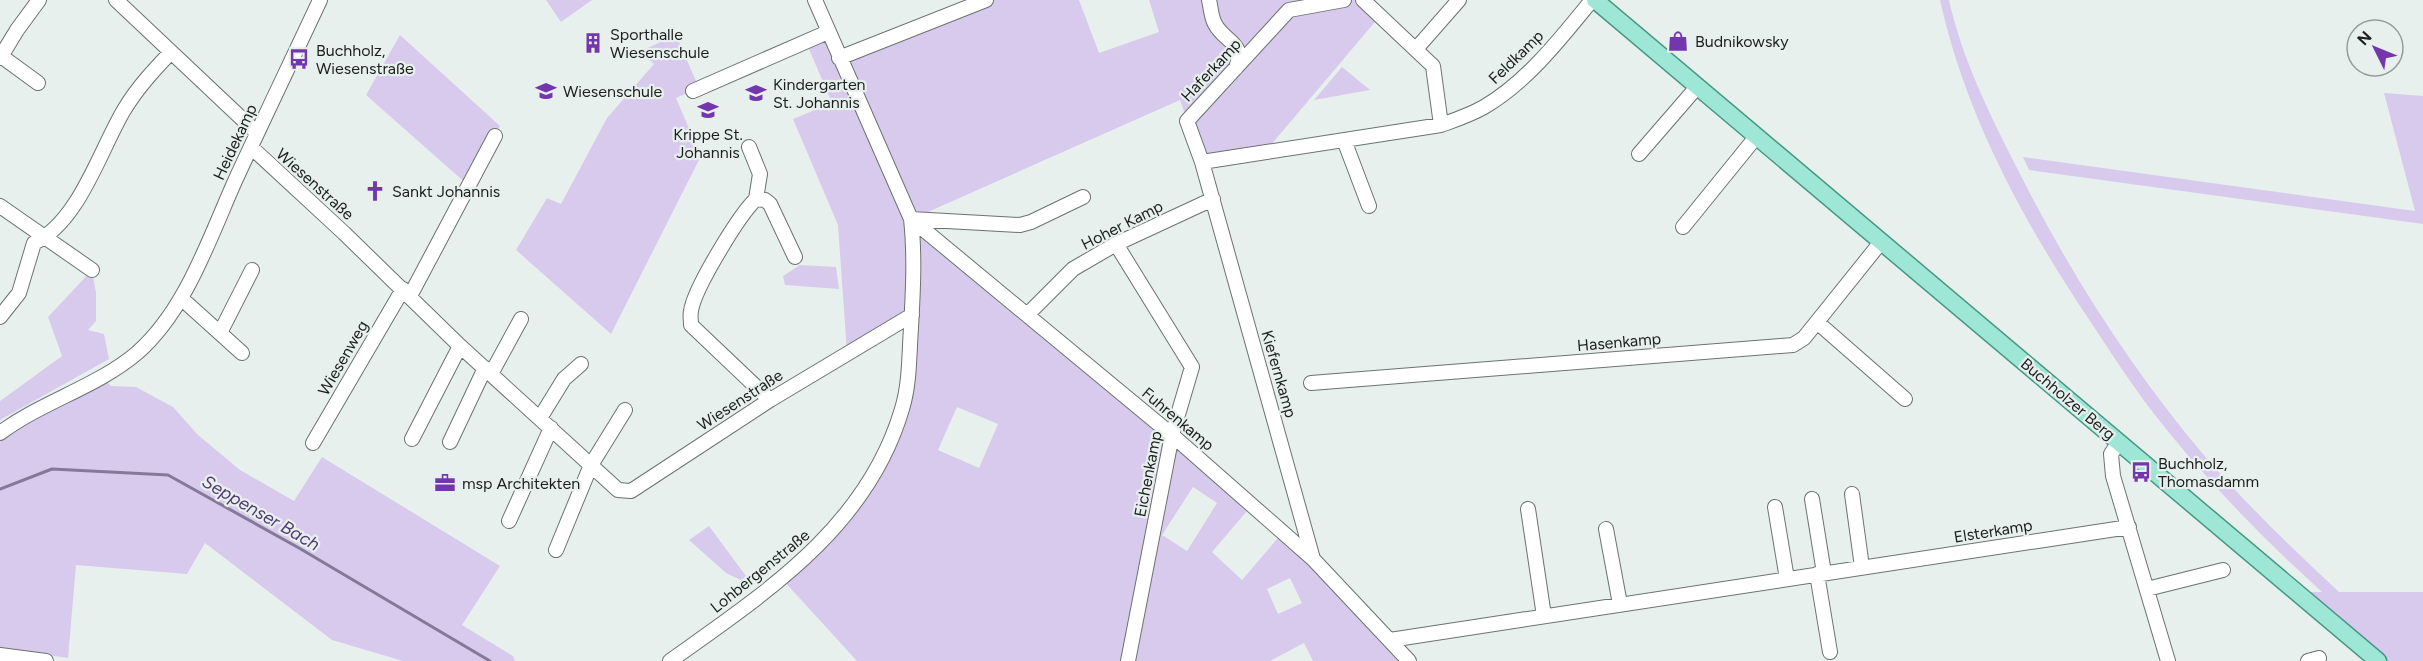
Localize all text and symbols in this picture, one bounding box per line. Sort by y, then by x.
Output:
north arrow [2345,18,2405,78]
place label: Sporthalle Wiesenschule [610,25,709,62]
street label: Feldkamp [1485,26,1547,88]
text: N [2353,27,2376,49]
shop icon: Budnikowsky [1666,29,1690,53]
building icon: Sporthalle Wiesenschule [581,31,605,55]
place label: Budnikowsky [1695,32,1789,51]
street label: Haferkamp [1177,35,1245,105]
place label: Buchholz, Wiesenstraße [316,41,414,78]
bus stop icon: Buchholz, Wiesenstraße [287,47,311,71]
place label: Kindergarten St. Johannis [773,75,866,112]
school or university icon: Wiesenschule [534,79,558,103]
school or university icon: Kindergarten St. Johannis [744,81,768,105]
place label: Wiesenschule [563,82,662,101]
school or university icon: Krippe St. Johannis [696,98,720,122]
street label: Heidekamp [209,101,261,183]
place label: Krippe St. Johannis [673,125,743,162]
street label: Wiesenstraße [272,144,358,224]
church icon: Sankt Johannis [363,179,387,203]
place label: Sankt Johannis [392,182,500,201]
street label: Hoher Kamp [1078,196,1166,254]
street label: Wiesenweg [314,317,372,399]
street label: Kiefernkamp [1257,328,1301,420]
street label: Hasenkamp [1576,329,1662,355]
street label: Buchholzer Berg [2017,354,2119,444]
street label: Wiesenstraße [694,365,786,435]
street label: Fuhrenkamp [1138,383,1218,455]
street label: Eichenkamp [1130,429,1166,519]
place label: Buchholz, Thomasdamm [2158,454,2259,491]
bus stop icon: Buchholz, Thomasdamm [2129,460,2153,484]
water label: Seppenser Bach [198,470,324,556]
office icon: msp Architekten [433,471,457,495]
place label: msp Architekten [462,474,580,493]
street label: Elsterkamp [1952,515,2034,547]
street label: Lohbergenstraße [707,525,814,617]

